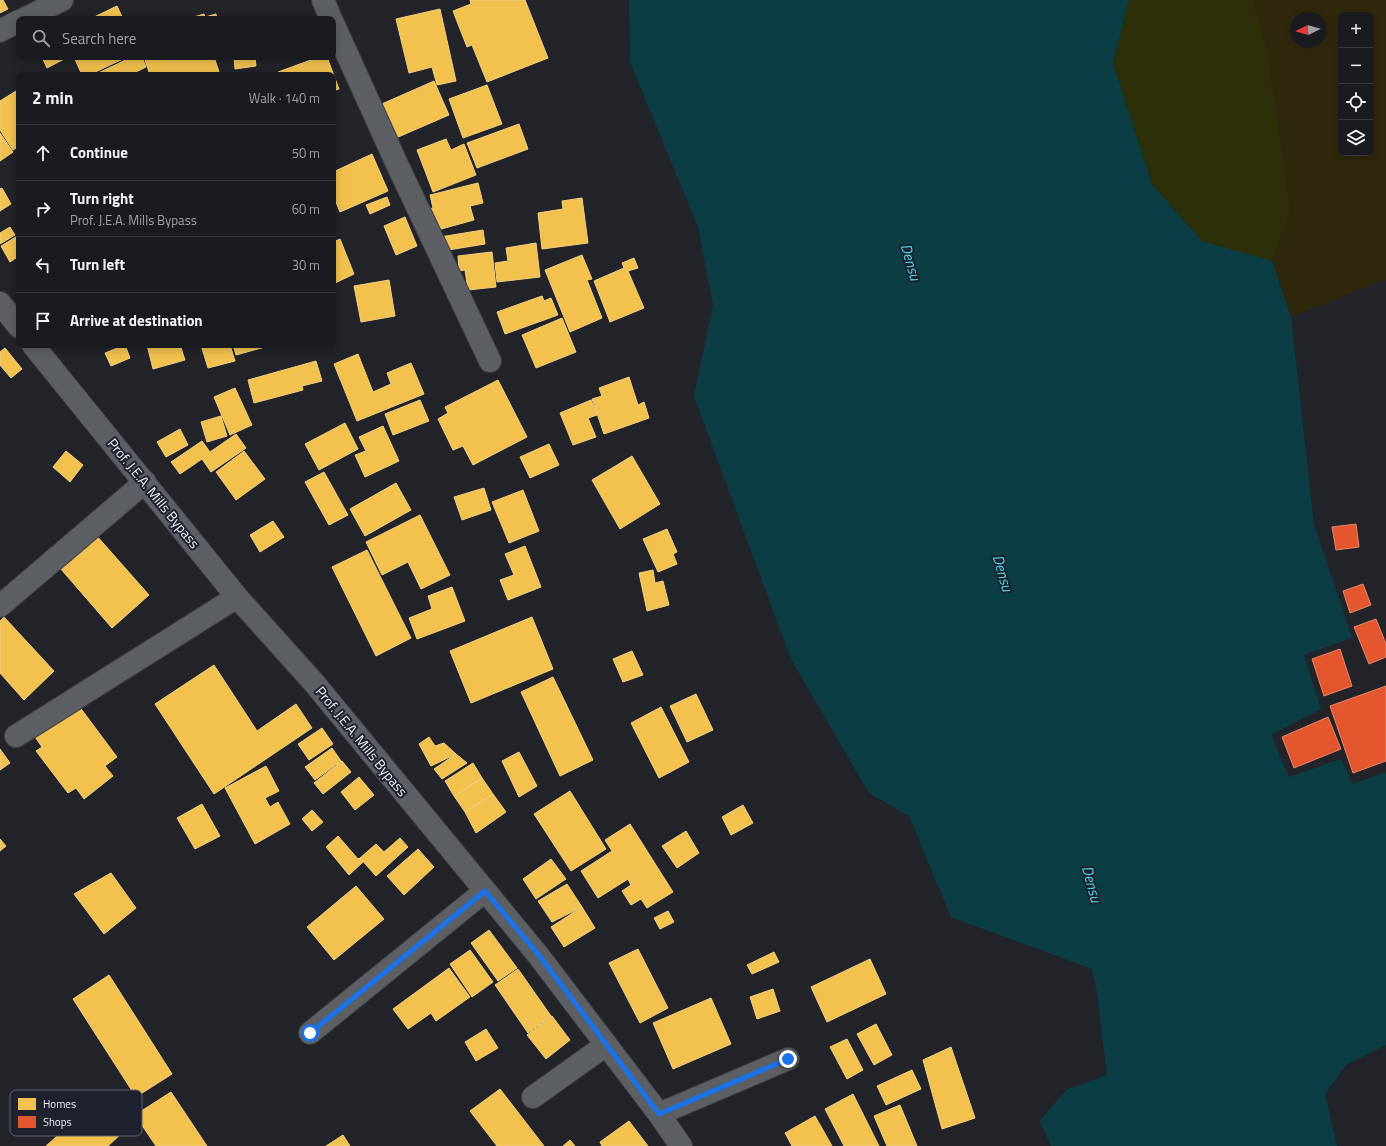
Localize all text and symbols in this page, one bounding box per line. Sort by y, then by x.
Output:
north arrow [1290,12,1326,48]
map controls [1338,12,1374,156]
button: + [1338,12,1374,48]
search box [16,16,336,60]
icon: search [30,27,52,49]
text: Search here [62,27,136,50]
button: − [1338,48,1374,84]
button: locate [1338,84,1374,120]
text: 2 min [32,85,73,111]
text: Walk · 140 m [249,88,320,108]
button: layers [1338,120,1374,156]
text: Continue [70,141,128,164]
icon: ahead [32,142,54,164]
text: 50 m [292,143,320,163]
text: Turn right [70,187,134,210]
icon: right [32,198,54,220]
text: 60 m [292,199,320,219]
text: Prof. J.E.A. Mills Bypass [70,210,197,230]
water label: Densu [895,241,928,285]
text: Turn left [70,253,125,276]
icon: left [32,254,54,276]
text: 30 m [292,255,320,275]
text: Arrive at destination [70,309,203,332]
icon: arrive [32,310,54,332]
street label: Prof. J.E.A. Mills Bypass [103,433,205,553]
water label: Densu [987,552,1020,596]
street label: Prof. J.E.A. Mills Bypass [311,681,413,801]
water label: Densu [1076,863,1108,907]
route start [301,1024,319,1042]
route end [779,1050,797,1068]
legend [10,1090,142,1136]
text: Homes [43,1096,76,1112]
text: Shops [43,1114,72,1130]

